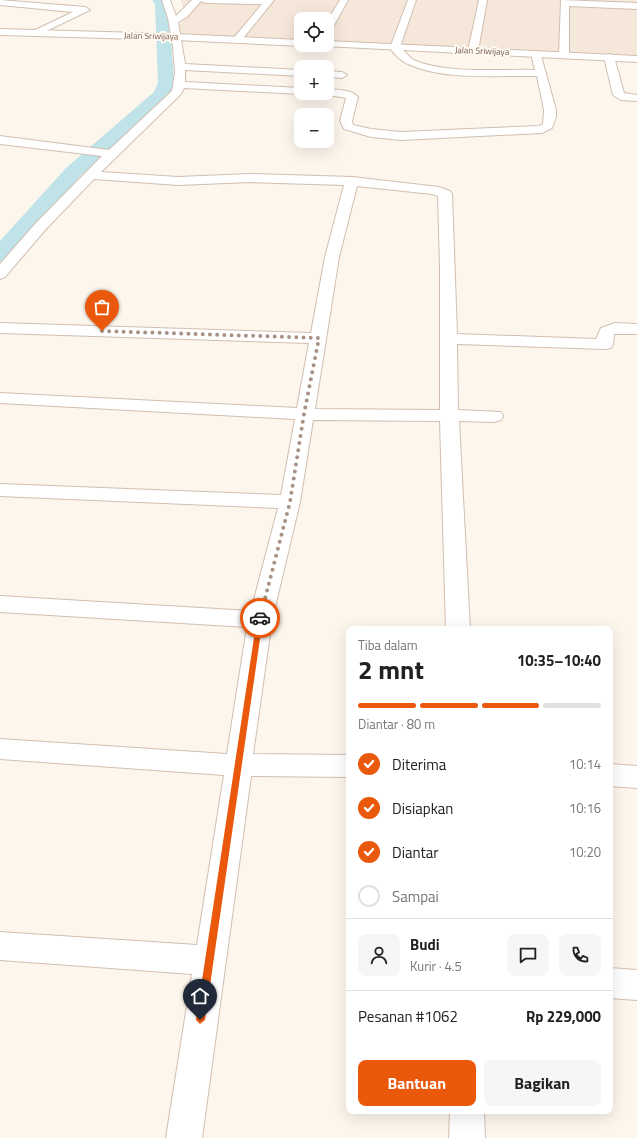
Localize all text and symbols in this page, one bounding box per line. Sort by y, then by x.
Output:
map controls [294,12,334,148]
button: locate [294,12,334,52]
street label: Jalan Sriwijaya [124,29,179,42]
street label: Jalan Sriwijaya [455,43,510,58]
button: + [294,60,334,100]
button: − [294,108,334,148]
pin [85,290,119,331]
icon: bag [91,296,113,318]
courier [240,598,280,638]
icon: car [249,607,271,629]
text: Tiba dalam [358,635,418,655]
text: 10:35–10:40 [517,649,601,672]
text: 2 mnt [358,650,424,689]
text: Diantar · 80 m [358,714,435,734]
icon: check [358,753,380,775]
text: Diterima [392,753,446,776]
text: 10:14 [569,754,601,774]
icon: check [358,797,380,819]
text: Disiapkan [392,797,453,820]
text: 10:16 [569,798,601,818]
icon: check [358,841,380,863]
text: Diantar [392,841,438,864]
text: 10:20 [569,842,601,862]
text: Sampai [392,885,439,908]
text: Budi [410,933,440,956]
button: person [358,934,400,976]
button: chat [507,934,549,976]
button: phone [559,934,601,976]
text: Kurir · 4.5 [410,956,462,976]
pin [183,979,217,1020]
icon: home [189,985,211,1007]
text: Pesanan #1062 [358,1005,458,1028]
text: Rp 229,000 [526,1005,601,1028]
button: Bantuan [358,1060,476,1106]
button: Bagikan [484,1060,601,1106]

